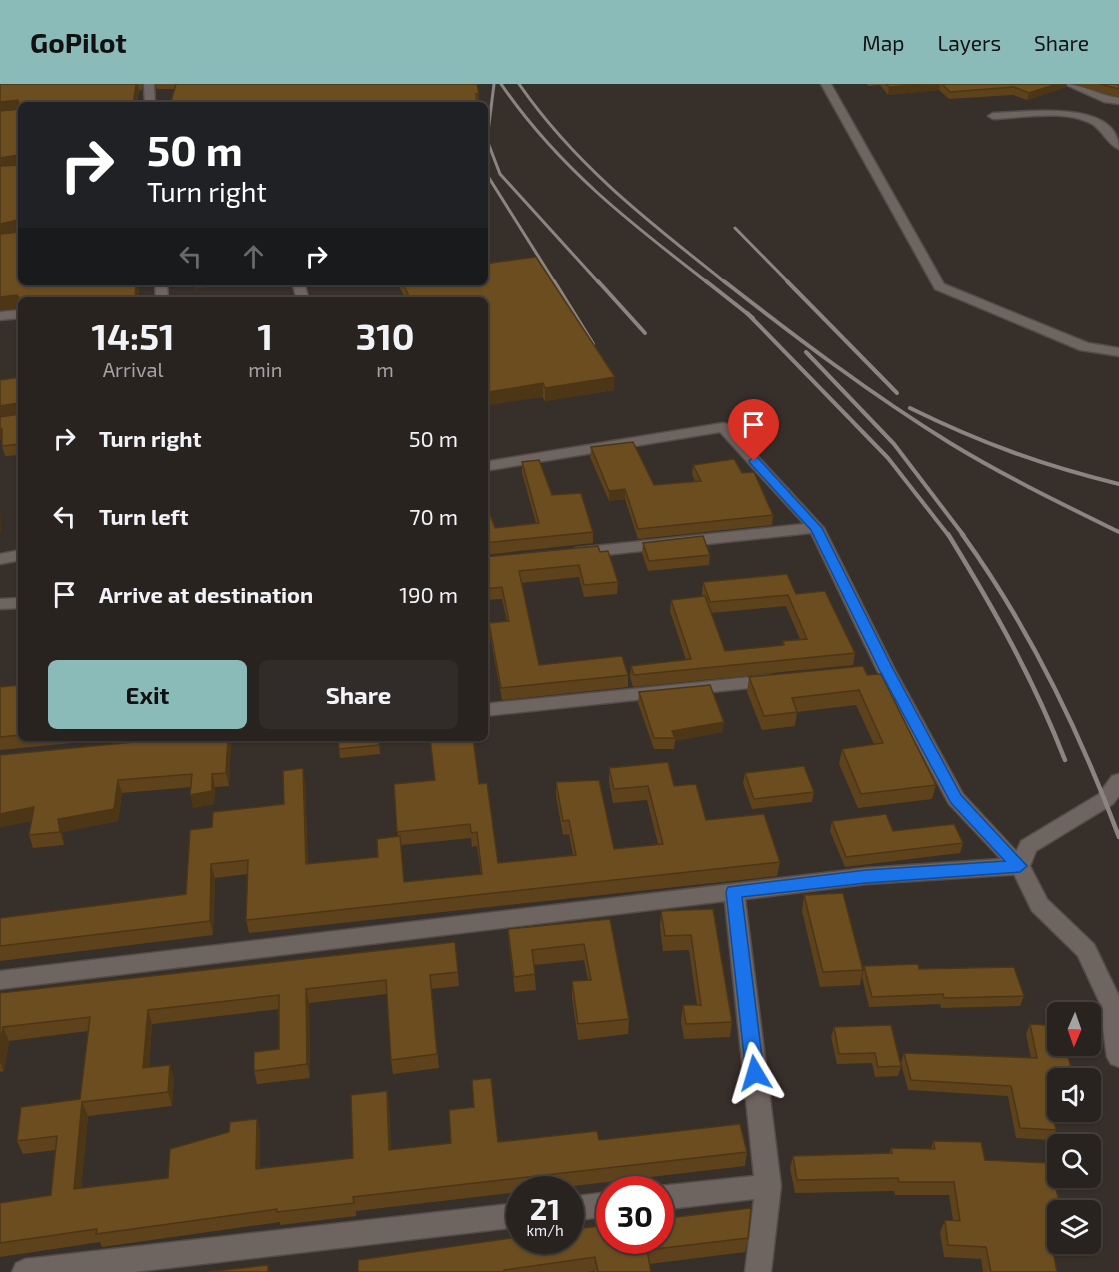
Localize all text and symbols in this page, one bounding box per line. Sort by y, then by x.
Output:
text: GoPilot [30,25,127,59]
text: Map [862,30,904,55]
text: Layers [937,30,1001,55]
text: Share [1034,30,1089,55]
text: 50 m [147,124,243,174]
icon: right [48,126,126,204]
text: Turn right [147,175,267,207]
icon: left [174,240,207,273]
icon: ahead [237,240,270,273]
icon: right [300,240,333,273]
text: 14:51 [92,314,175,357]
text: 1 [257,314,273,357]
text: 310 [356,314,414,357]
text: Arrival [103,357,164,381]
text: min [248,357,282,381]
text: m [376,357,394,381]
pin [728,399,779,461]
icon: arrive [737,408,770,441]
icon: right [48,422,81,455]
text: Turn right [99,425,201,451]
text: 50 m [409,425,458,451]
icon: left [48,500,81,533]
text: Turn left [99,503,188,529]
text: 70 m [409,503,458,529]
icon: arrive [48,578,81,611]
text: Arrive at destination [99,581,313,607]
text: 190 m [399,581,458,607]
button: Exit [48,660,247,729]
button: Share [259,660,458,729]
north arrow [1047,1002,1101,1056]
map controls [1047,1002,1101,1254]
position arrow [723,1041,787,1105]
button: sound [1047,1068,1101,1122]
button: search [1047,1134,1101,1188]
speed limit sign: 30 [596,1176,674,1254]
text: 21 [530,1190,560,1226]
button: layers [1047,1200,1101,1254]
text: km/h [526,1221,564,1239]

